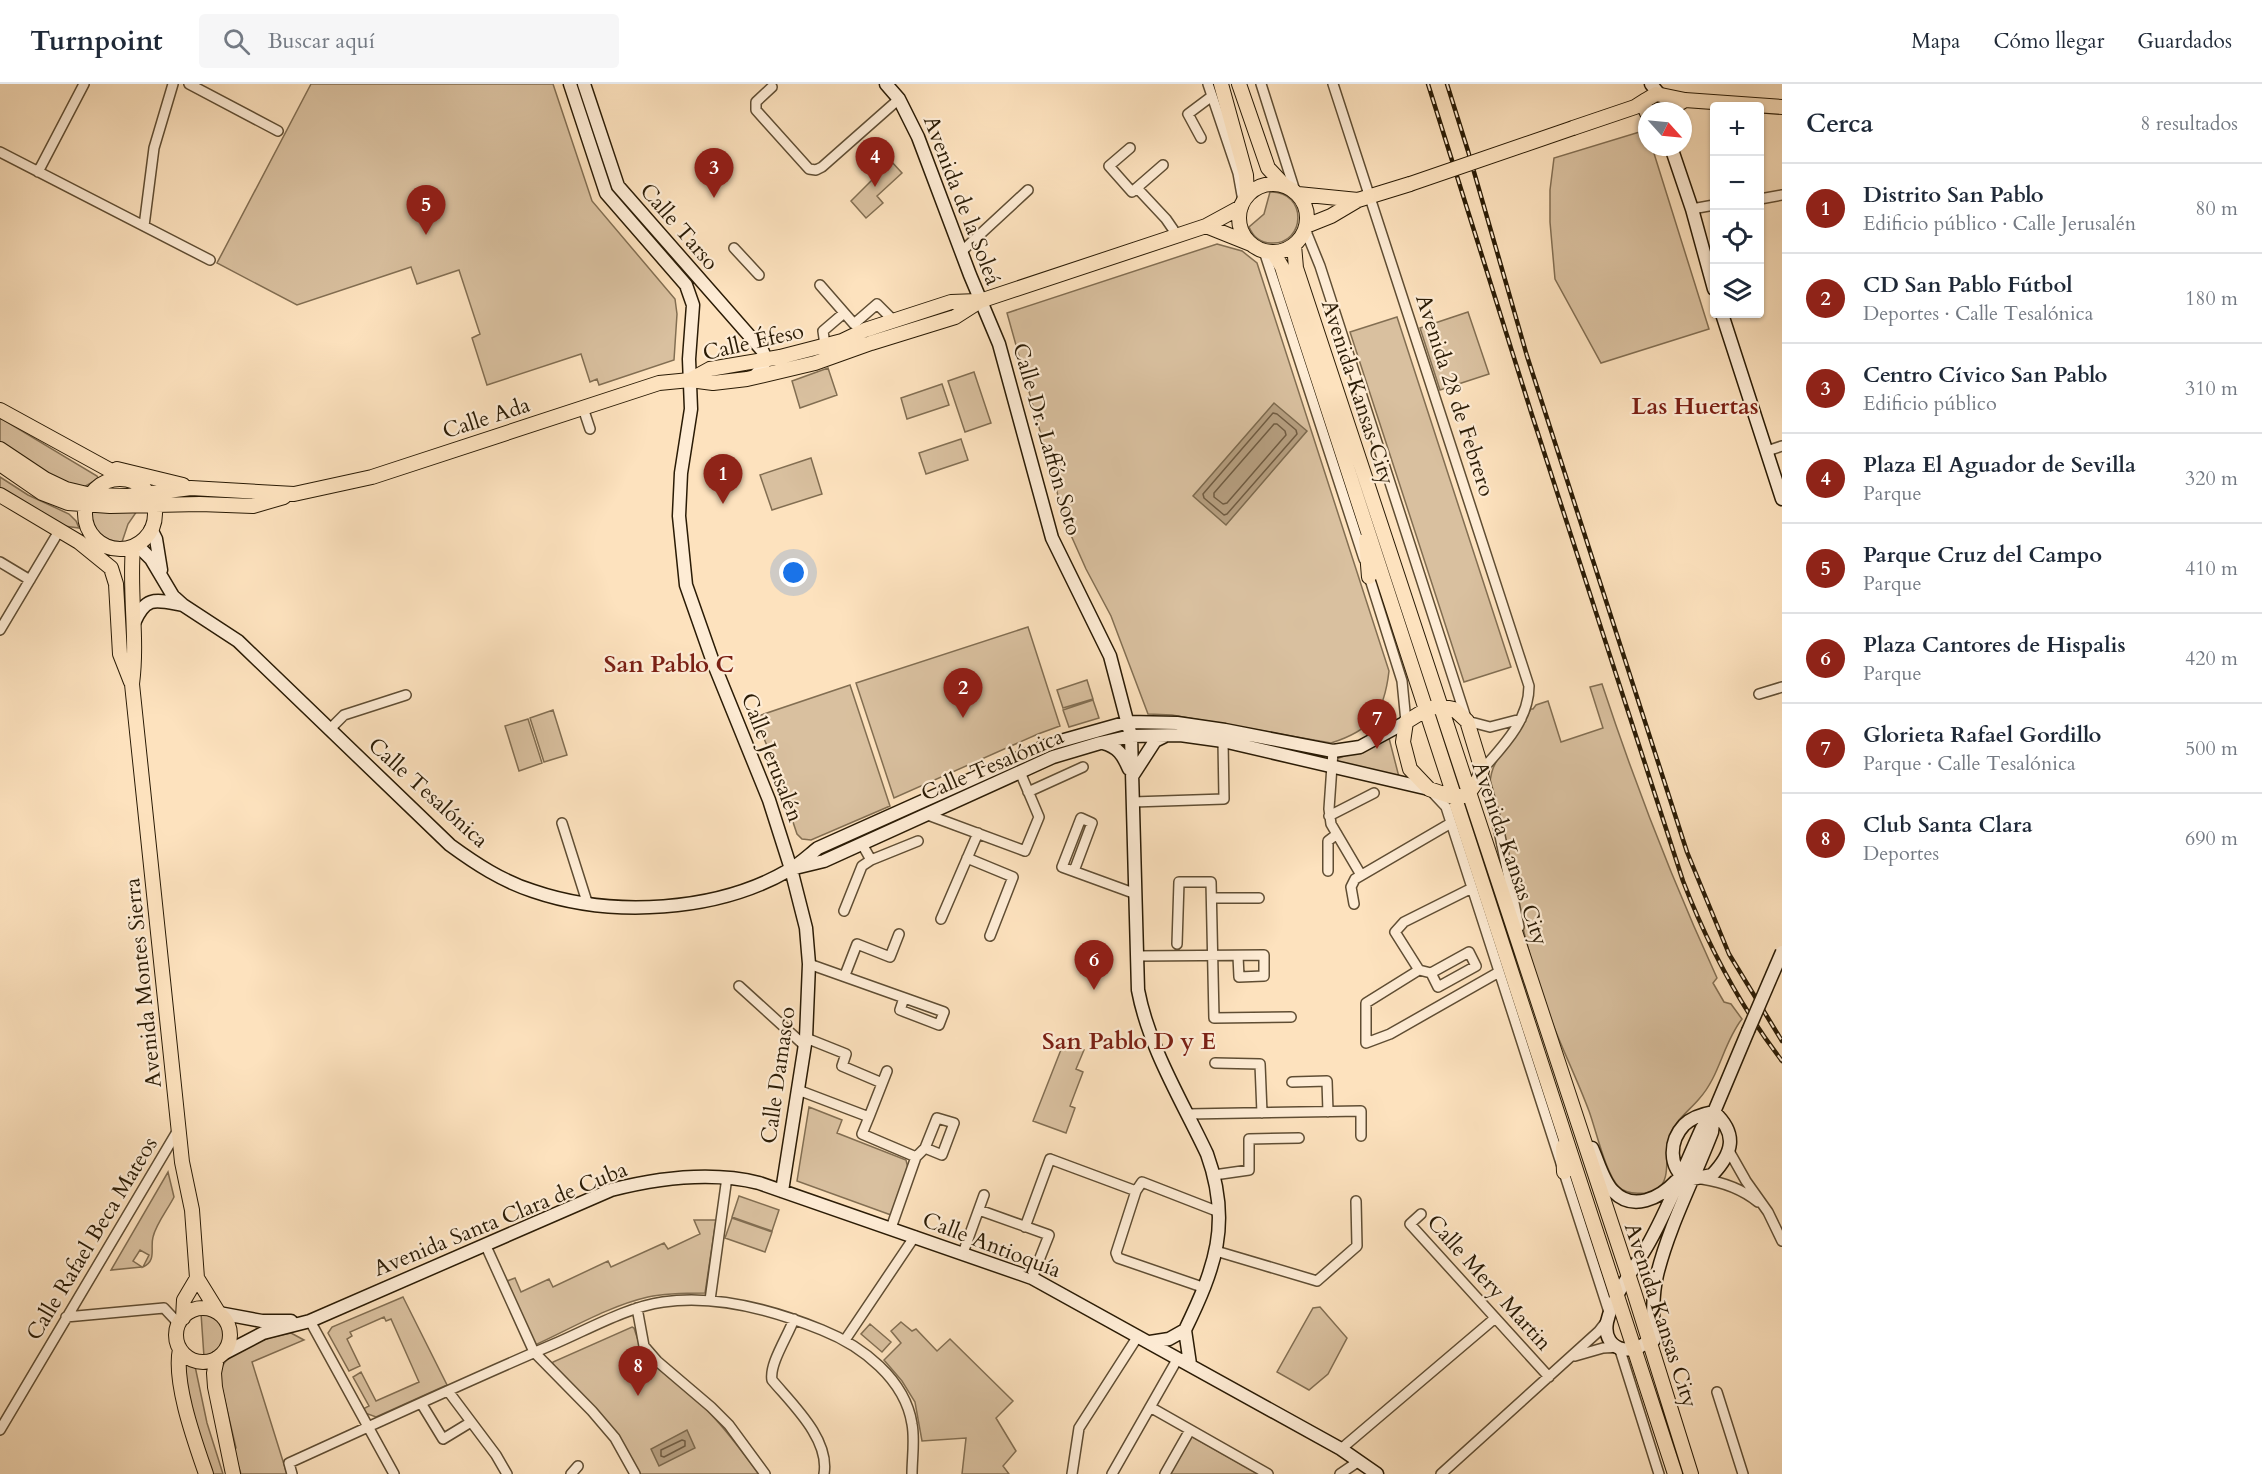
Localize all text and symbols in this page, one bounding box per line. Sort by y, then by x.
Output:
search box [199,14,619,68]
text: Turnpoint [30,22,163,60]
icon: search [220,25,253,58]
text: Buscar aquí [268,26,375,56]
text: Mapa [1911,27,1960,56]
text: Cómo llegar [1993,27,2104,56]
text: Guardados [2137,27,2232,56]
north arrow [1638,102,1692,156]
map controls [1710,102,1764,318]
button: + [1710,102,1764,156]
text: Cerca [1806,106,1873,141]
text: 8 resultados [2140,110,2238,137]
street label: Avenida de la Soleá [916,111,1008,290]
pin: 4 [856,138,894,187]
pin: 3 [694,148,734,198]
button: − [1710,156,1764,210]
street label: Calle Tarso [633,177,726,277]
text: Distrito San Pablo [1863,180,2044,210]
pin: 5 [406,186,446,235]
text: 1 [1820,195,1831,222]
text: 80 m [2195,195,2238,222]
button: locate [1710,210,1764,264]
text: Edificio público · Calle Jerusalén [1863,210,2136,237]
button: layers [1710,264,1764,318]
text: CD San Pablo Fútbol [1863,270,2073,300]
text: 2 [1820,285,1831,312]
text: 180 m [2185,285,2238,312]
street label: Avenida 28 de Febrero [1408,290,1502,500]
street label: Avenida Kansas City [1314,296,1402,489]
text: Deportes · Calle Tesalónica [1863,300,2093,327]
street label: Calle Éfeso [700,316,807,368]
street label: Calle Dr. Laffón Soto [1005,340,1089,539]
text: Centro Cívico San Pablo [1863,360,2107,390]
text: 3 [1820,375,1831,402]
text: 310 m [2185,375,2238,402]
street label: Calle Ada [439,390,534,446]
district label: Las Huertas [1631,390,1759,423]
text: Edificio público [1863,390,1997,417]
text: Plaza El Aguador de Sevilla [1863,450,2136,480]
pin: 1 [704,454,742,504]
text: 4 [1820,465,1831,492]
text: 320 m [2185,465,2238,492]
text: Parque [1863,480,1922,507]
text: Parque Cruz del Campo [1863,540,2102,570]
text: 5 [1820,555,1831,582]
text: 410 m [2185,555,2238,582]
your location [779,558,808,587]
text: Parque [1863,570,1922,597]
text: Plaza Cantores de Hispalis [1863,630,2126,660]
text: 6 [1820,645,1831,672]
text: 420 m [2185,645,2238,672]
district label: San Pablo C [604,648,734,681]
text: Parque [1863,660,1922,687]
pin: 2 [944,668,982,718]
street label: Calle Jerusalén [734,689,811,827]
pin: 7 [1358,700,1396,749]
text: Glorieta Rafael Gordillo [1863,720,2101,750]
street label: Calle Tesalónica [917,721,1069,808]
street label: Calle Tesalónica [362,731,495,855]
text: 7 [1820,735,1831,762]
text: 500 m [2185,735,2238,762]
text: Parque · Calle Tesalónica [1863,750,2076,777]
street label: Avenida Kansas City [1465,757,1556,950]
text: Club Santa Clara [1863,810,2033,840]
text: 8 [1820,825,1831,852]
text: 690 m [2185,825,2238,852]
text: Deportes [1863,840,1939,867]
street label: Avenida Montes Sierra [117,876,169,1089]
pin: 6 [1074,940,1114,990]
street label: Calle Damasco [754,1005,802,1146]
district label: San Pablo D y E [1042,1025,1216,1058]
street label: Calle Rafael Beca Mateos [19,1131,165,1346]
street label: Avenida Santa Clara de Cuba [369,1154,632,1284]
street label: Calle Antioquía [918,1205,1066,1285]
street label: Calle Mery Martin [1420,1208,1559,1358]
street label: Avenida Kansas City [1617,1219,1705,1412]
pin: 8 [618,1346,658,1396]

